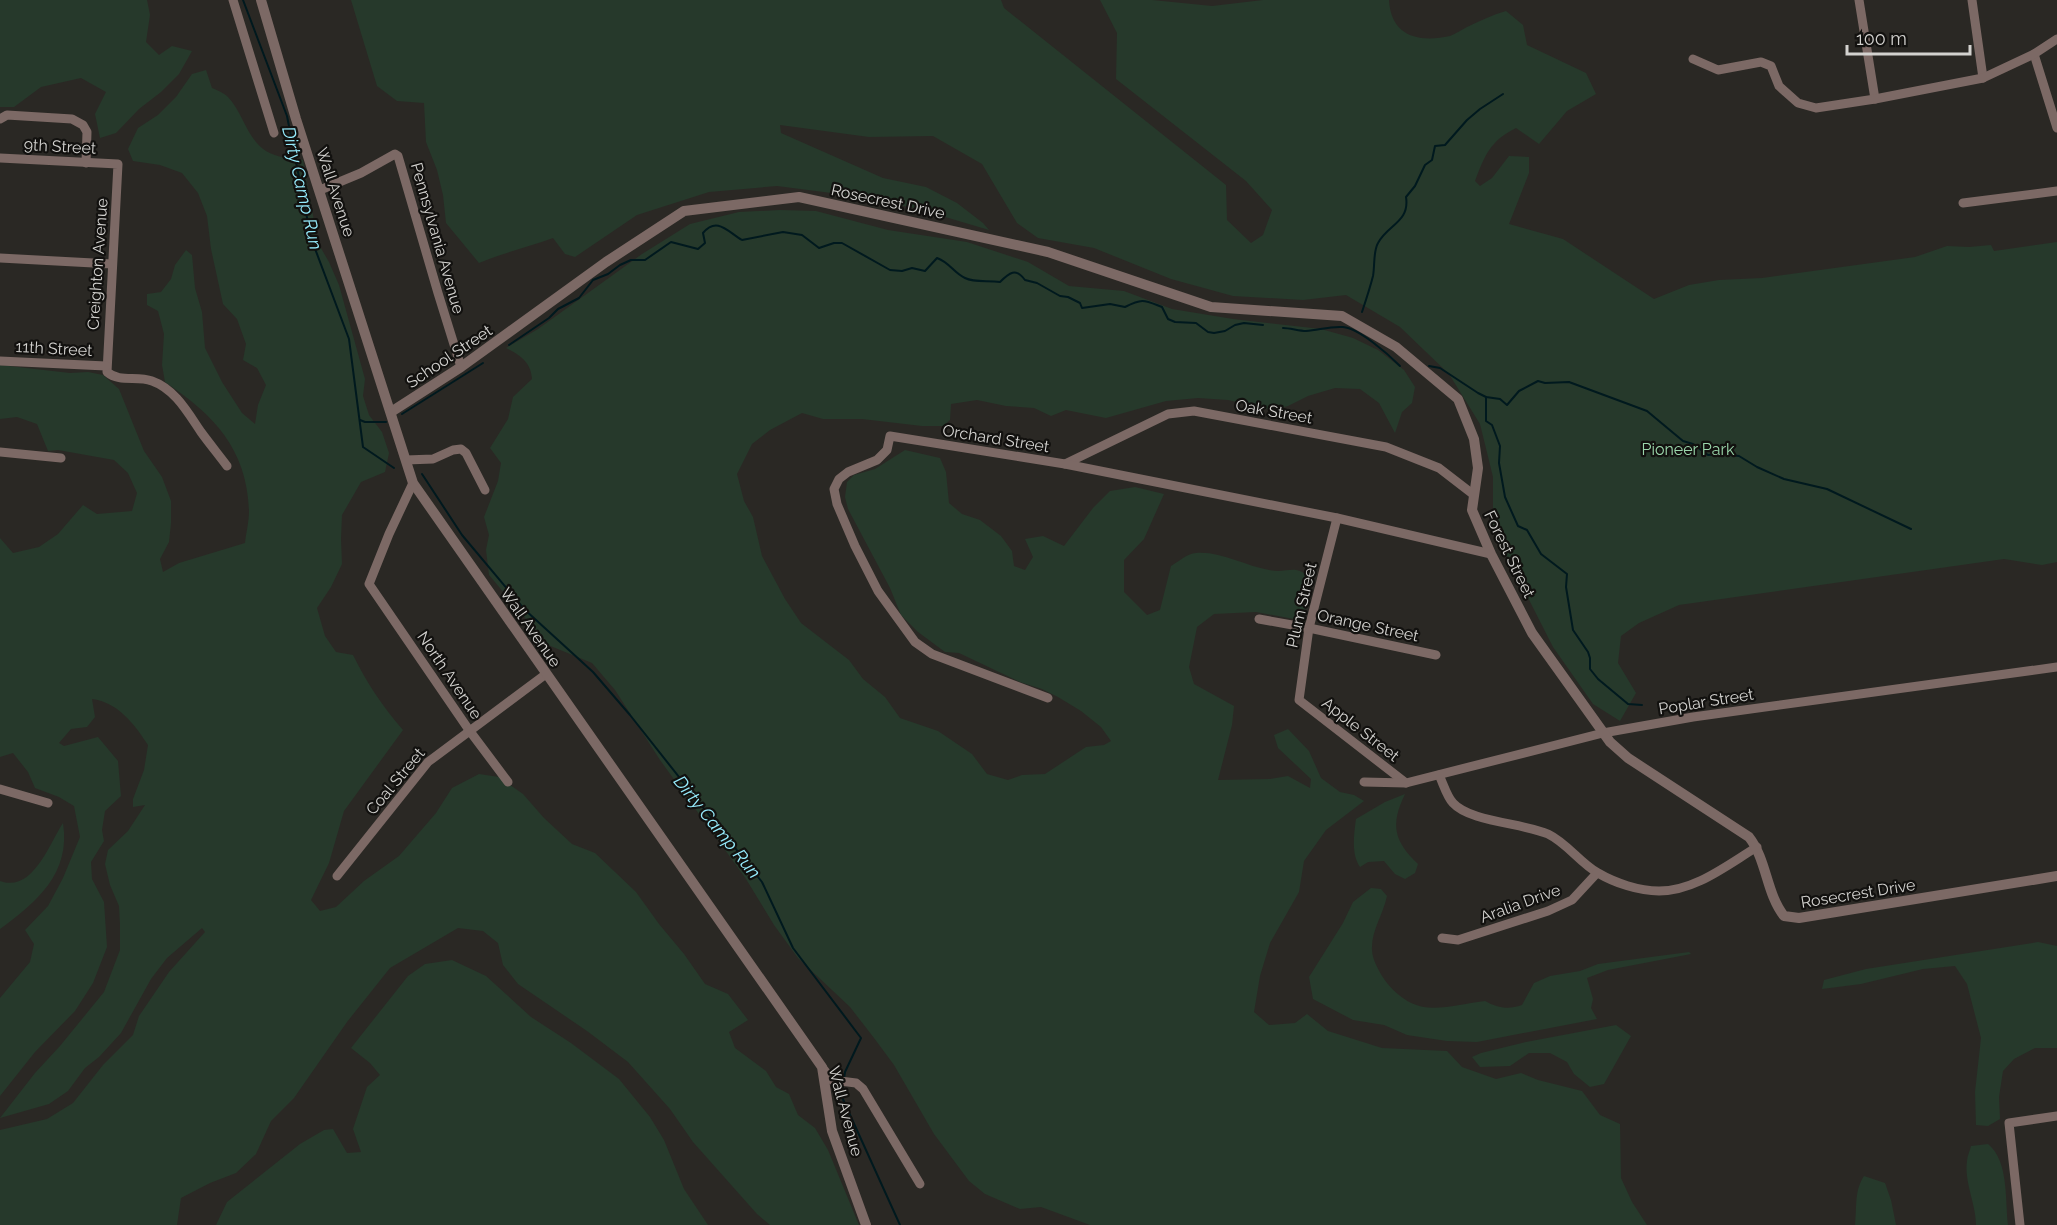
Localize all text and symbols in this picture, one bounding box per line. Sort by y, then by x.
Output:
scale bar [1847,18,1970,56]
text: 100 m [1856,28,1907,49]
water label: Dirty Camp Run [278,124,327,252]
street label: 9th Street [23,135,97,158]
street label: Wall Avenue [312,145,359,239]
street label: Pennsylvania Avenue [407,160,468,316]
street label: Rosecrest Drive [829,180,946,223]
street label: Creighton Avenue [83,197,112,331]
street label: School Street [403,320,496,392]
street label: 11th Street [15,337,93,360]
street label: Oak Street [1234,395,1314,428]
street label: Orchard Street [941,421,1051,456]
park label: Pioneer Park [1641,440,1735,459]
street label: Forest Street [1480,507,1539,602]
street label: Plum Street [1282,560,1321,650]
street label: Wall Avenue [496,584,565,671]
street label: Orange Street [1315,605,1421,646]
street label: North Avenue [413,628,486,723]
street label: Poplar Street [1657,685,1756,718]
street label: Apple Street [1318,693,1404,766]
street label: Coal Street [362,744,429,819]
water label: Dirty Camp Run [670,771,765,882]
street label: Rosecrest Drive [1799,875,1917,912]
street label: Aralia Drive [1477,880,1563,927]
street label: Wall Avenue [824,1064,867,1158]

